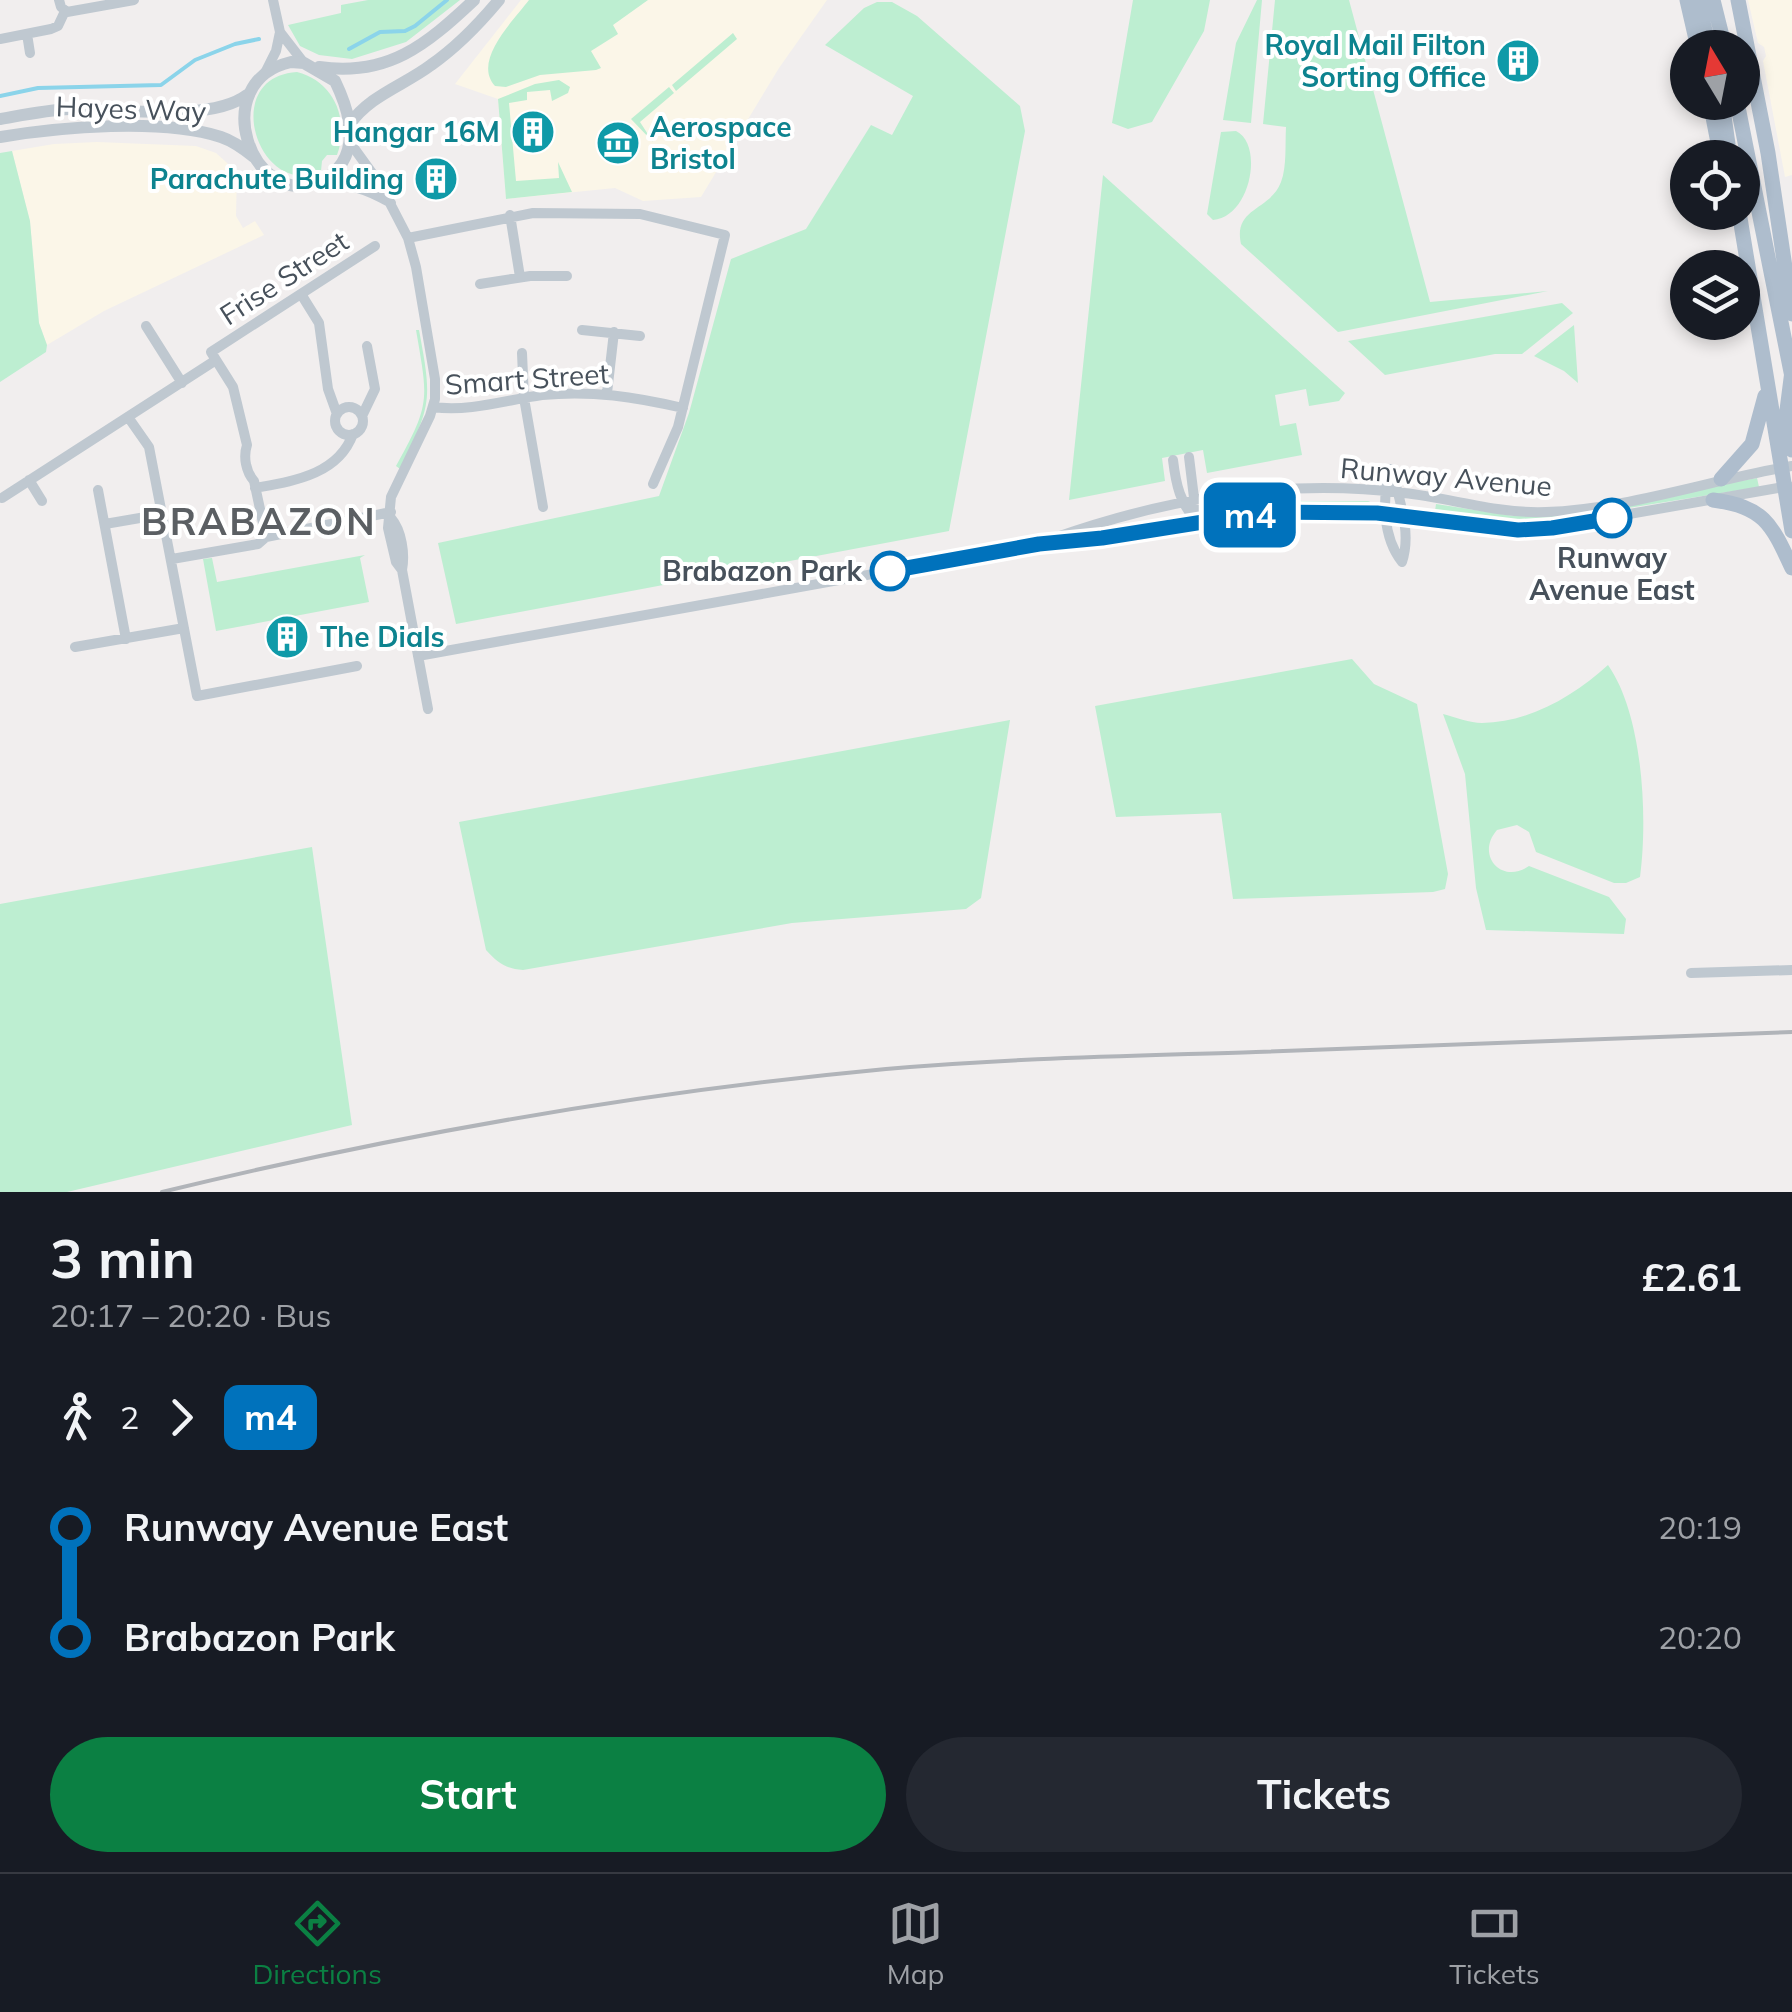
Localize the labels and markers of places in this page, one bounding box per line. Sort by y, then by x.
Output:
place label: Royal Mail Filton Sorting Office [1265,27,1486,94]
building icon: Royal Mail Filton Sorting Office [1495,38,1541,84]
building icon: Hangar 16M [510,109,556,155]
place label: Aerospace Bristol [650,109,792,176]
place label: Hangar 16M [333,114,500,149]
museum icon: Aerospace Bristol [595,120,641,166]
building icon: Parachute Building [413,156,459,202]
place label: Parachute Building [150,161,404,196]
marker: Runway Avenue East [1593,499,1631,537]
place label: Runway Avenue East [1529,540,1695,607]
marker: Brabazon Park [871,552,909,590]
place label: Brabazon Park [662,553,863,588]
building icon: The Dials [264,614,310,660]
place label: The Dials [320,619,445,654]

